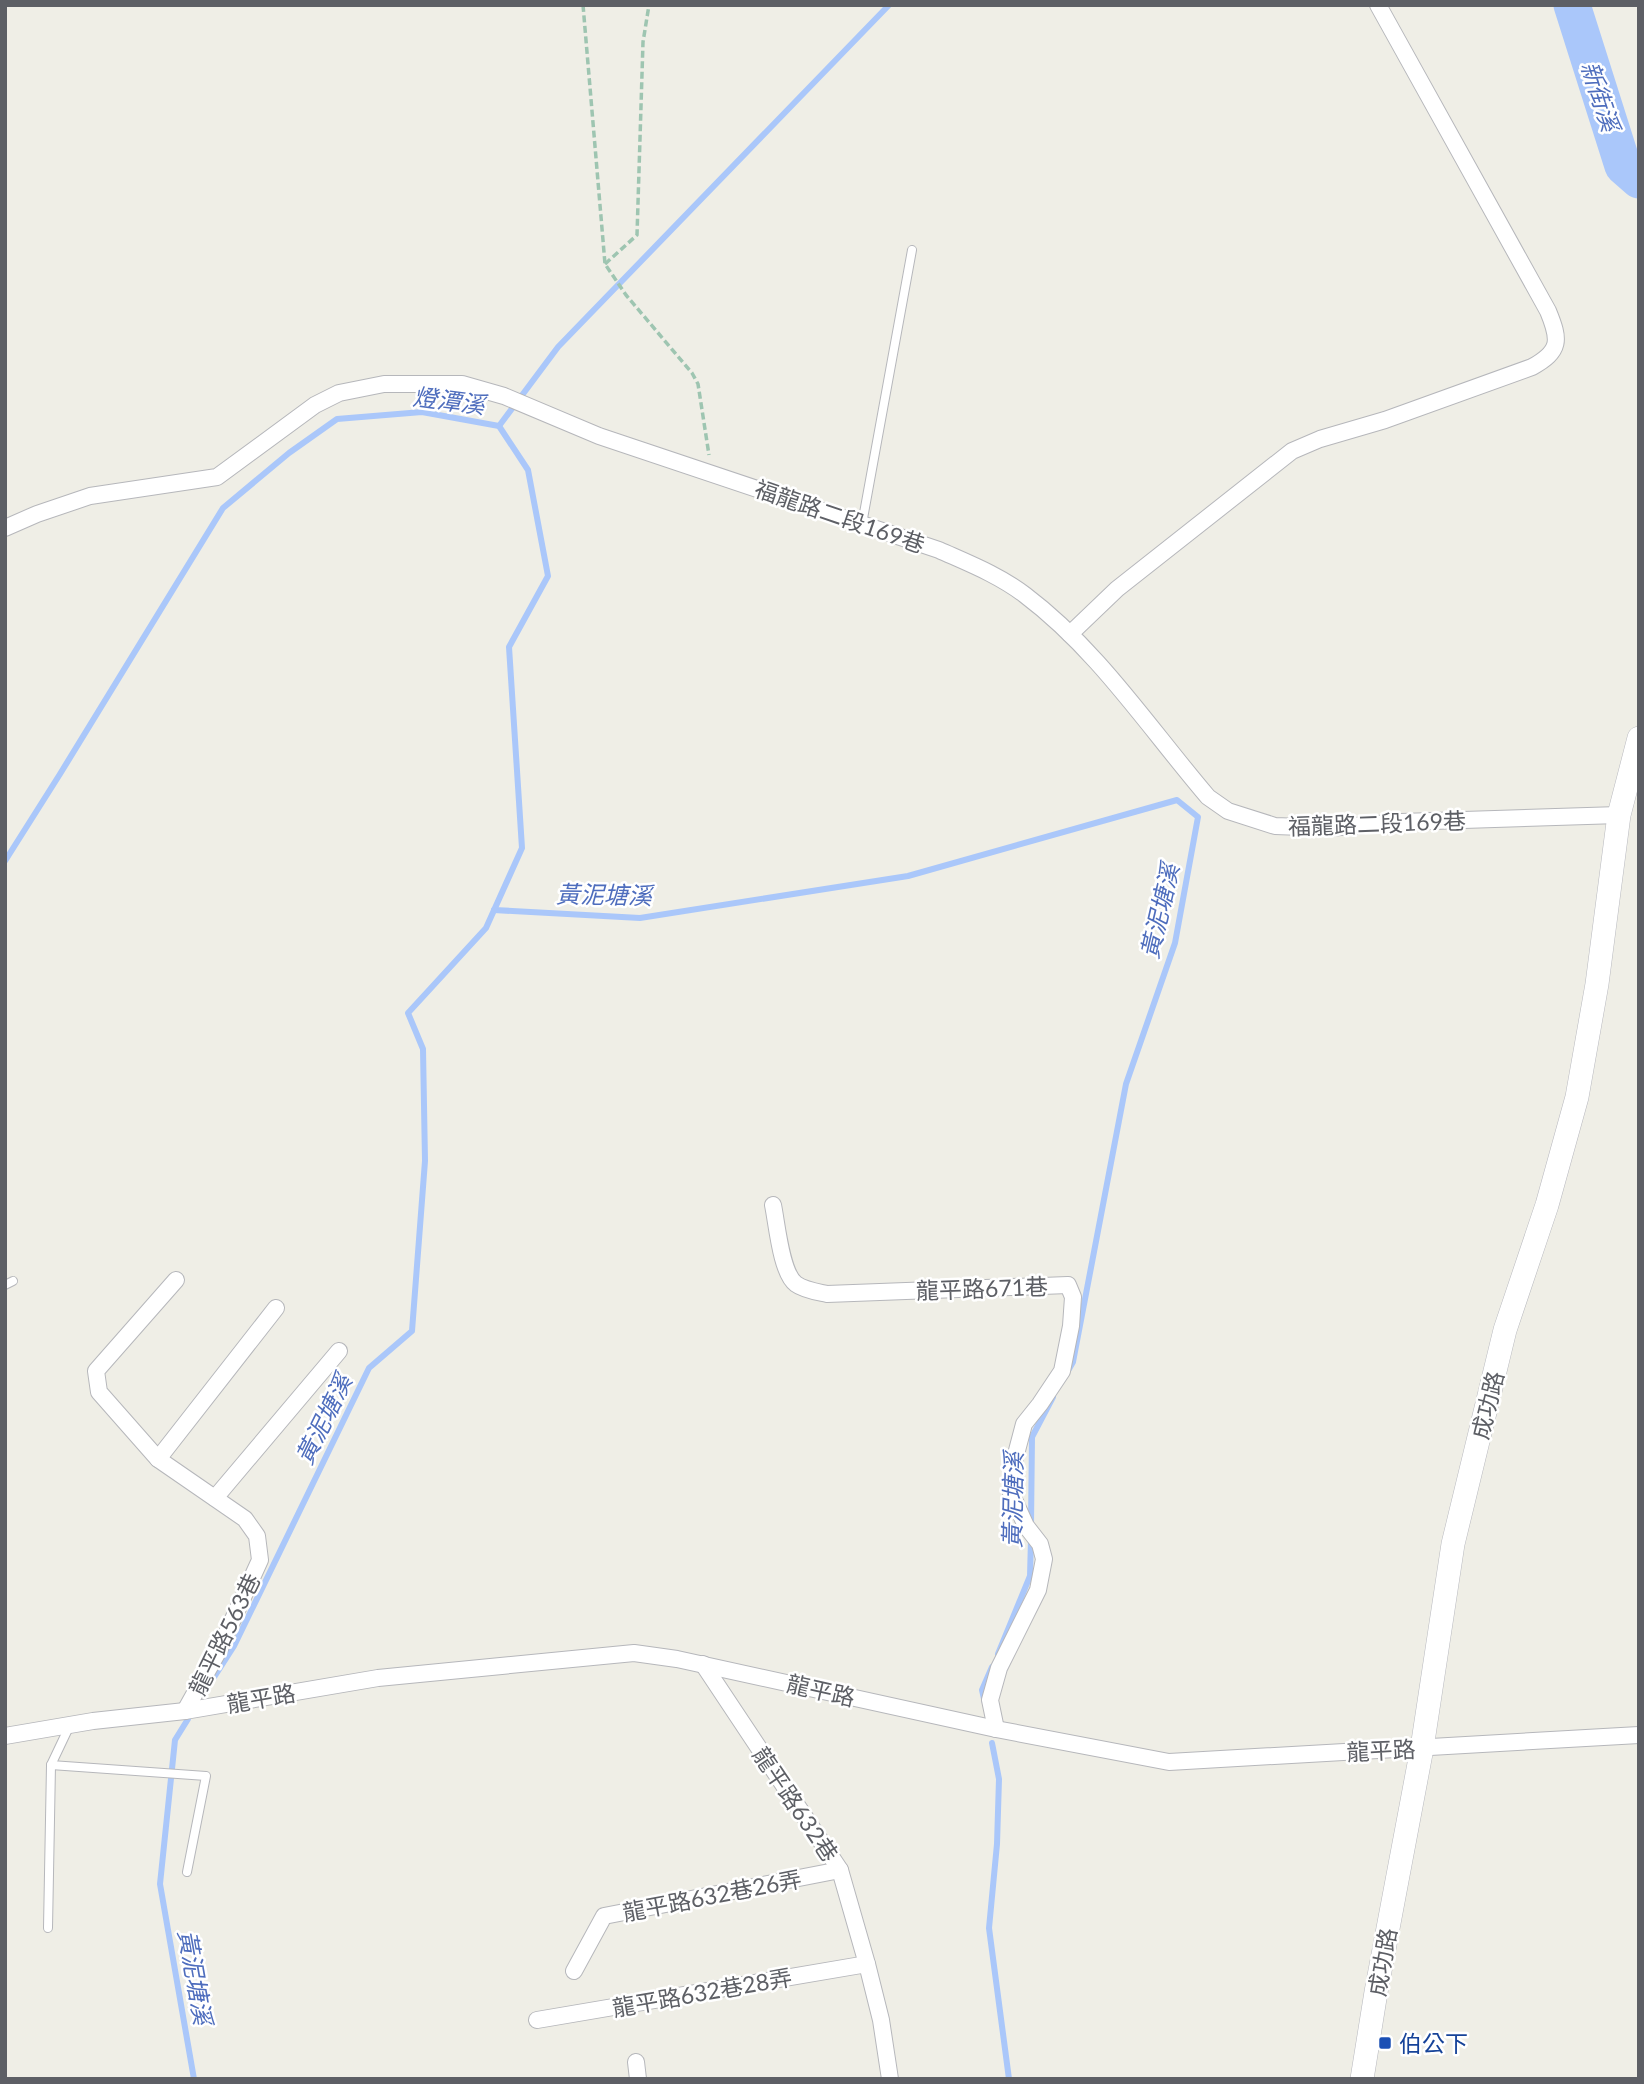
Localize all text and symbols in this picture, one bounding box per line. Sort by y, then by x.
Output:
water label: 新街溪 [1576,57,1627,138]
water label: 燈潭溪 [412,381,489,419]
street label: 福龍路二段169巷 [751,474,929,558]
street label: 福龍路二段169巷 [1288,806,1466,840]
water label: 黃泥塘溪 [1134,858,1185,961]
water label: 黃泥塘溪 [556,879,655,909]
street label: 龍平路671巷 [916,1272,1048,1304]
water label: 黃泥塘溪 [289,1367,358,1468]
street label: 成功路 [1465,1368,1509,1442]
water label: 黃泥塘溪 [997,1449,1027,1548]
street label: 龍平路563巷 [183,1569,265,1699]
street label: 龍平路 [784,1669,858,1711]
street label: 龍平路 [225,1678,297,1718]
street label: 龍平路 [1346,1734,1416,1766]
street label: 龍平路632巷 [747,1741,845,1867]
street label: 龍平路632巷26弄 [620,1864,804,1926]
street label: 成功路 [1362,1926,1402,1998]
water label: 黃泥塘溪 [173,1927,219,2030]
street label: 龍平路632巷28弄 [610,1962,794,2022]
place label: 伯公下 [1399,2029,1468,2057]
marker: 伯公下 [1377,2035,1393,2051]

